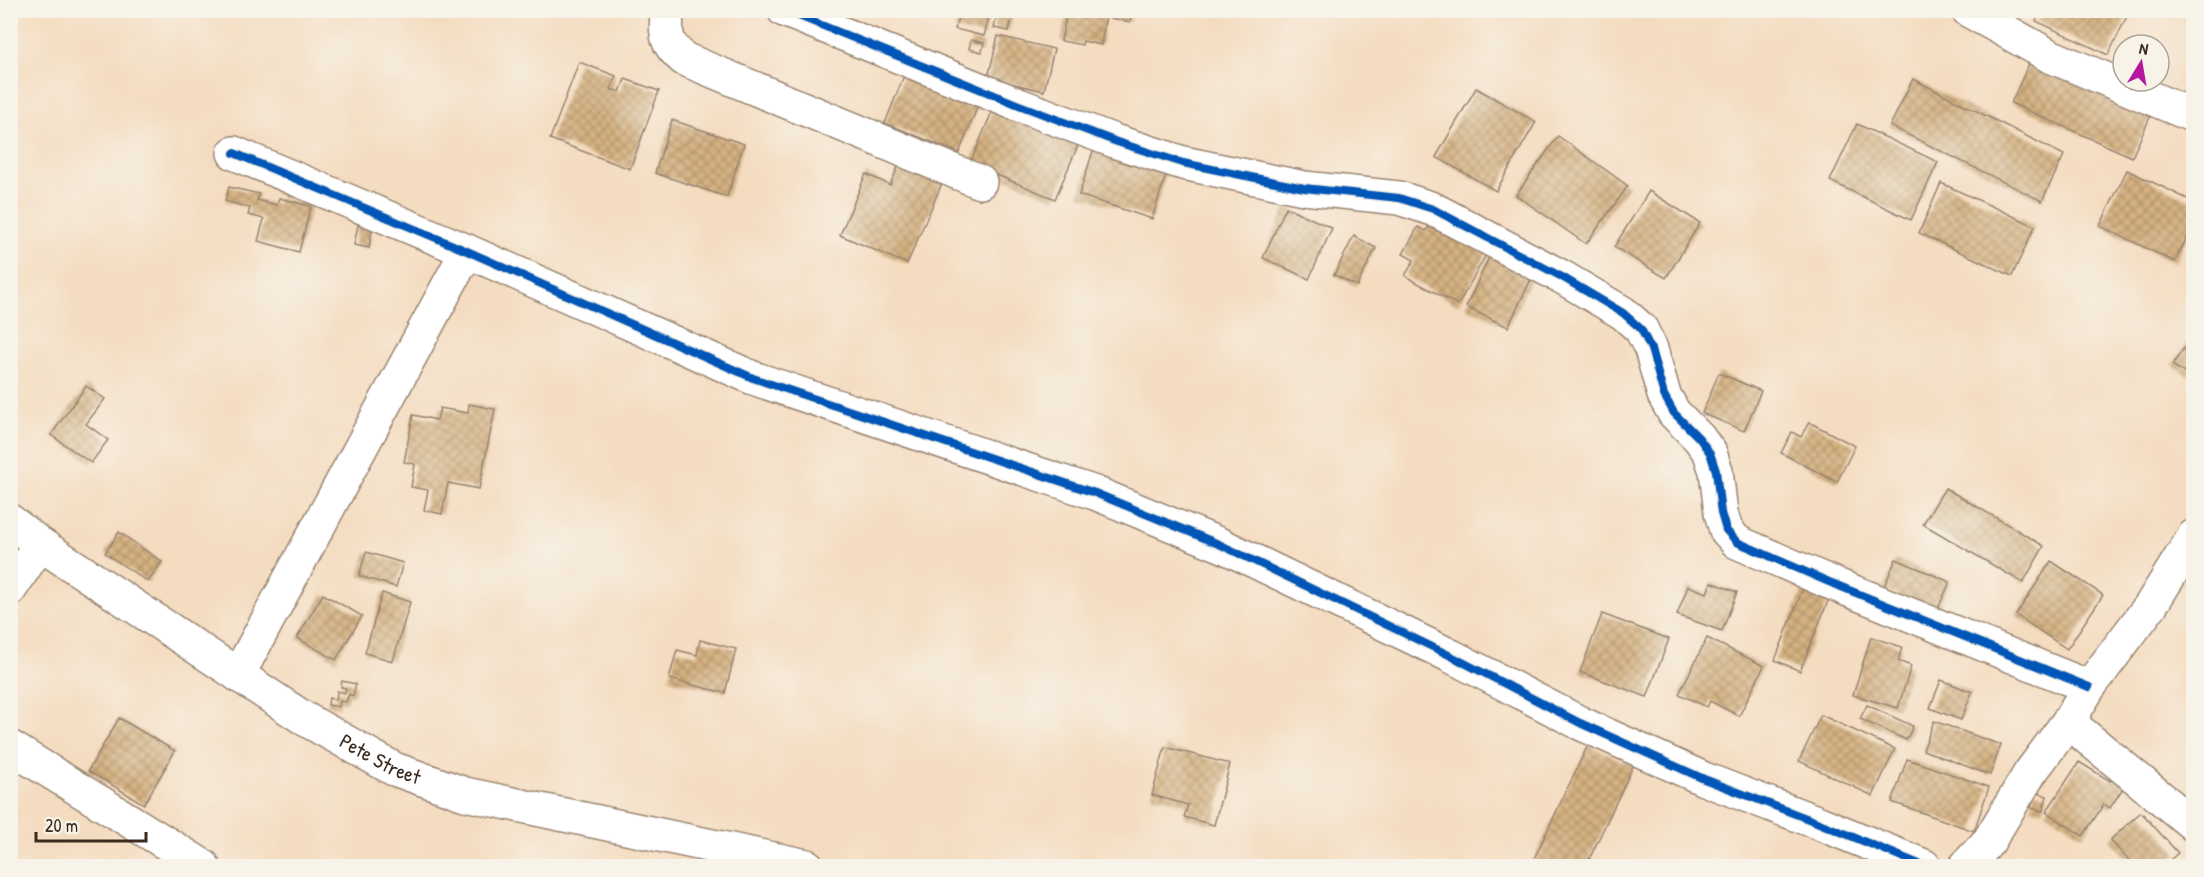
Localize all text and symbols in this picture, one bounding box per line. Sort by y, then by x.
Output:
north arrow [2111,33,2171,93]
text: N [2138,37,2151,60]
street label: Pete Street [335,726,426,792]
scale bar [36,805,146,843]
text: 20 m [45,813,78,838]

